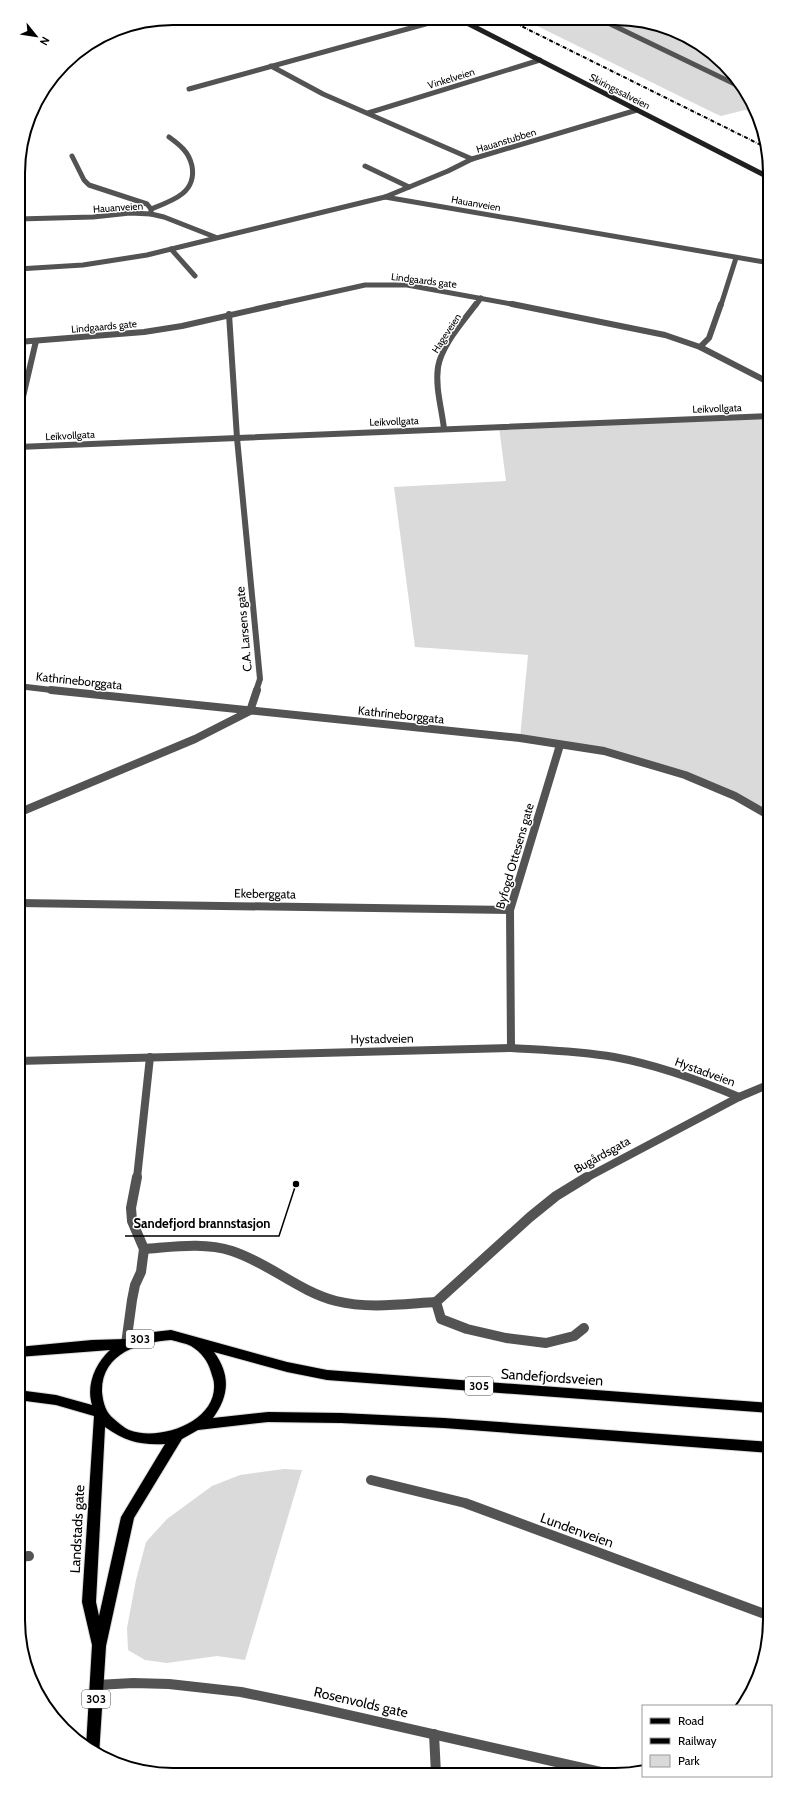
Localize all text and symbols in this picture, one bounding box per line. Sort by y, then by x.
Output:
north arrow [16,16,56,56]
text: N [37,34,53,48]
street label: Vinkelveien [426,65,477,92]
street label: Skiringssalveien [587,71,653,112]
street label: Hauanstubben [475,125,538,156]
street label: Hauanveien [450,193,502,214]
street label: Hauanveien [93,199,144,216]
street label: Lindgaards gate [390,270,457,291]
street label: Hageveien [429,311,464,356]
street label: Lindgaards gate [71,317,137,336]
street label: Leikvollgata [692,401,742,416]
street label: Leikvollgata [369,414,419,429]
street label: Leikvollgata [45,428,95,443]
street label: C.A. Larsens gate [232,586,255,672]
street label: Kathrineborggata [35,669,123,693]
street label: Kathrineborggata [357,703,445,727]
street label: Byfogd Ottesens gate [492,801,537,911]
street label: Ekeberggata [234,885,296,902]
street label: Hystadveien [350,1030,414,1047]
street label: Hystadveien [673,1054,738,1089]
street label: Bugårdsgata [571,1133,633,1176]
callout: Sandefjord brannstasjon [125,1211,279,1236]
text: Sandefjord brannstasjon [133,1215,271,1231]
road number: 303 [126,1330,154,1348]
street label: Sandefjordsveien [500,1364,604,1390]
road number: 305 [465,1377,493,1395]
street label: Landstads gate [66,1484,88,1574]
street label: Lundenveien [538,1508,616,1552]
street label: Rosenvolds gate [312,1682,410,1722]
road number: 303 [82,1690,110,1708]
legend [642,1705,772,1777]
text: Road [678,1713,704,1728]
text: Railway [678,1733,716,1748]
text: Park [678,1753,700,1768]

